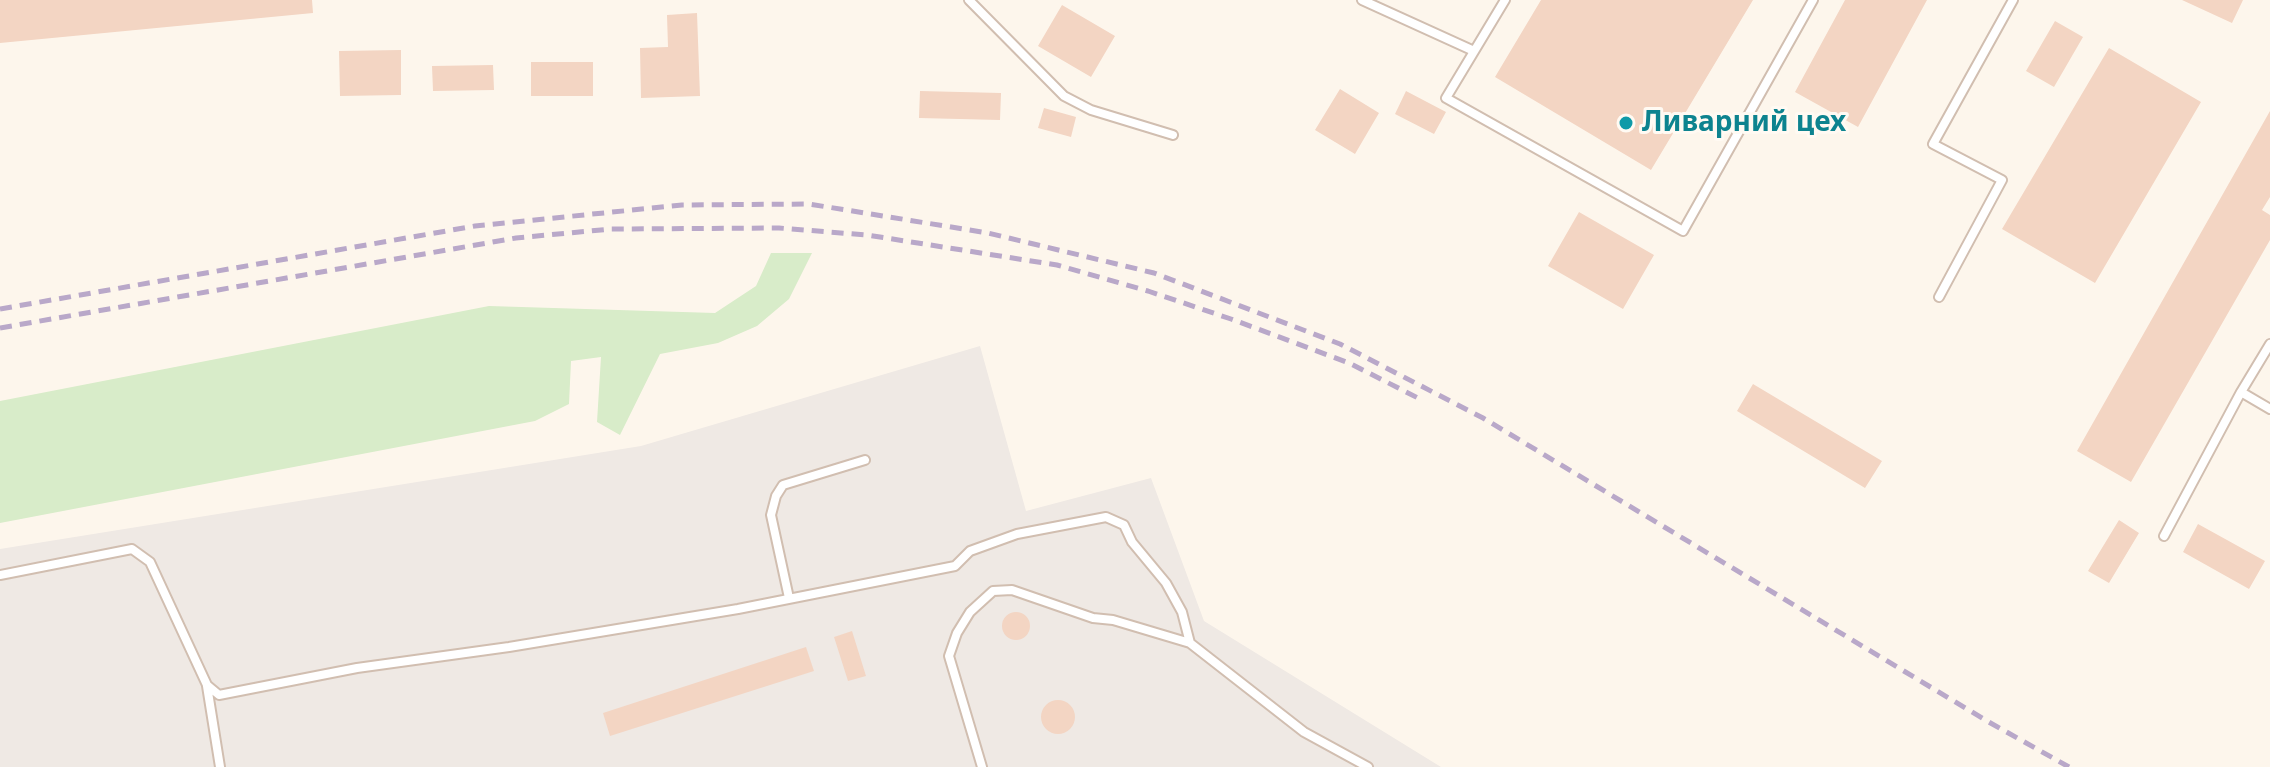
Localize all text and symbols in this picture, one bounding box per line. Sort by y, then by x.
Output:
place label: Ливарний цех [1642,106,1846,140]
marker: Ливарний цех [1617,114,1635,132]

